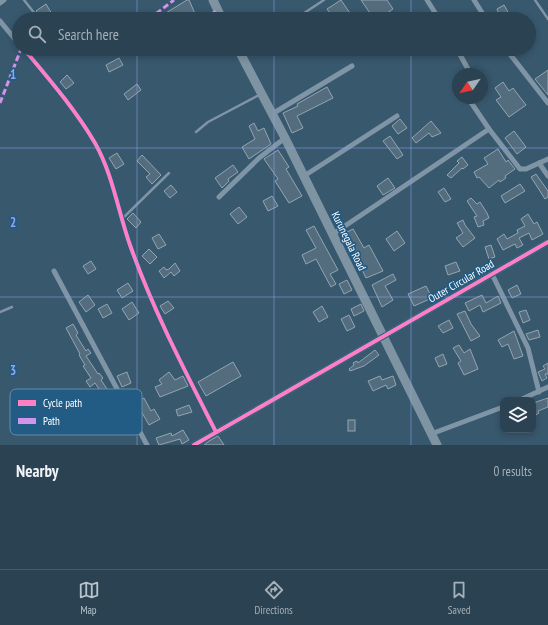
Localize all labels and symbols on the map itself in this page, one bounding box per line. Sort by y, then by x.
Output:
text: 1 [10,66,16,83]
north arrow [452,68,488,104]
street label: Kurunegala Road [329,209,369,273]
text: 2 [10,214,16,231]
street label: Outer Circular Road [426,256,497,306]
text: 3 [10,362,16,379]
legend [10,389,142,435]
text: Cycle path [43,396,82,410]
text: Path [43,414,60,428]

